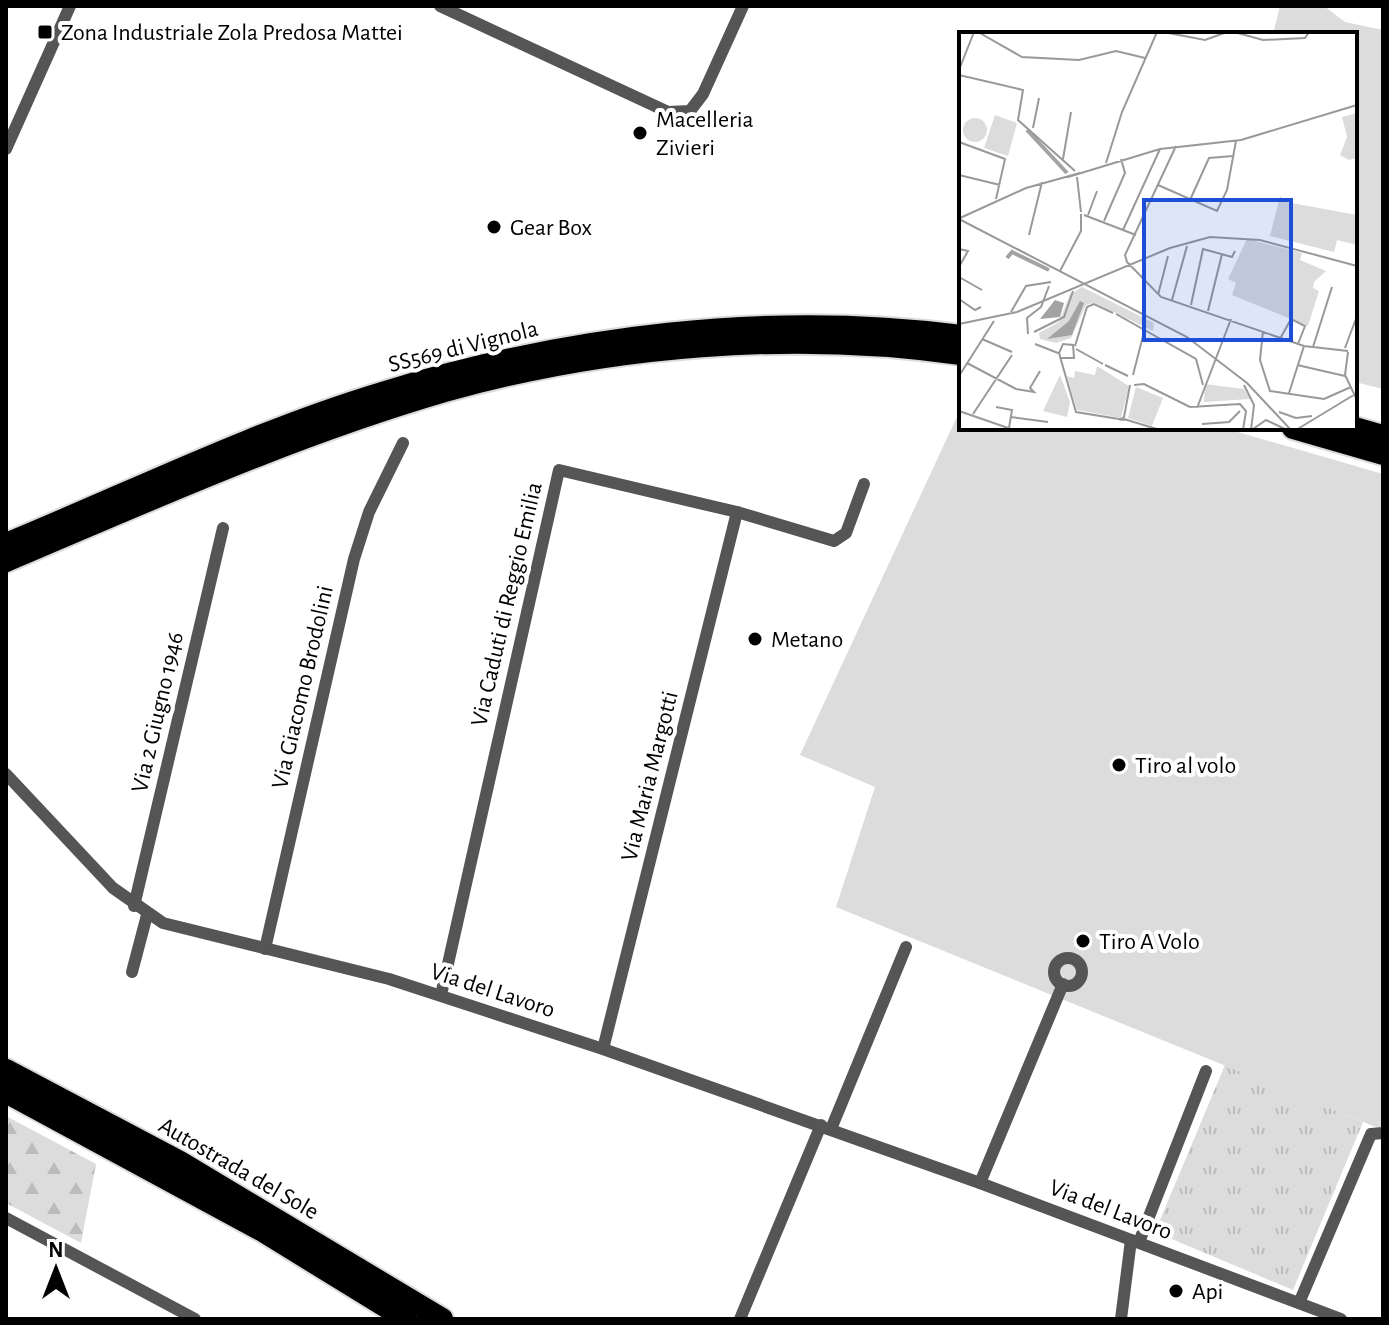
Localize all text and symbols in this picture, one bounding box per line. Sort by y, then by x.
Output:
place label: Zona Industriale Zola Predosa Mattei [61,21,403,45]
marker: Zona Industriale Zola Predosa Mattei [36,23,54,41]
inset map [959,32,1357,430]
place label: Macelleria Zivieri [656,108,754,160]
marker: Macelleria Zivieri [631,124,649,142]
place label: Gear Box [510,216,593,240]
marker: Gear Box [485,218,503,236]
street label: SS569 di Vignola [386,317,541,377]
street label: Via Caduti di Reggio Emilia [467,480,547,729]
street label: Via Giacomo Brodolini [268,583,338,791]
place label: Metano [771,628,843,652]
street label: Via 2 Giugno 1946 [128,630,188,795]
marker: Metano [746,630,764,648]
street label: Via Maria Margotti [617,689,683,864]
place label: Tiro al volo [1135,754,1236,778]
marker: Tiro al volo [1110,756,1128,774]
place label: Tiro A Volo [1099,930,1200,954]
marker: Tiro A Volo [1074,932,1092,950]
street label: Via del Lavoro [427,960,558,1022]
street label: Autostrada del Sole [154,1113,323,1224]
street label: Via del Lavoro [1046,1176,1175,1244]
north arrow [16,1229,96,1309]
text: N [48,1239,64,1261]
place label: Api [1192,1280,1223,1304]
marker: Api [1167,1282,1185,1300]

